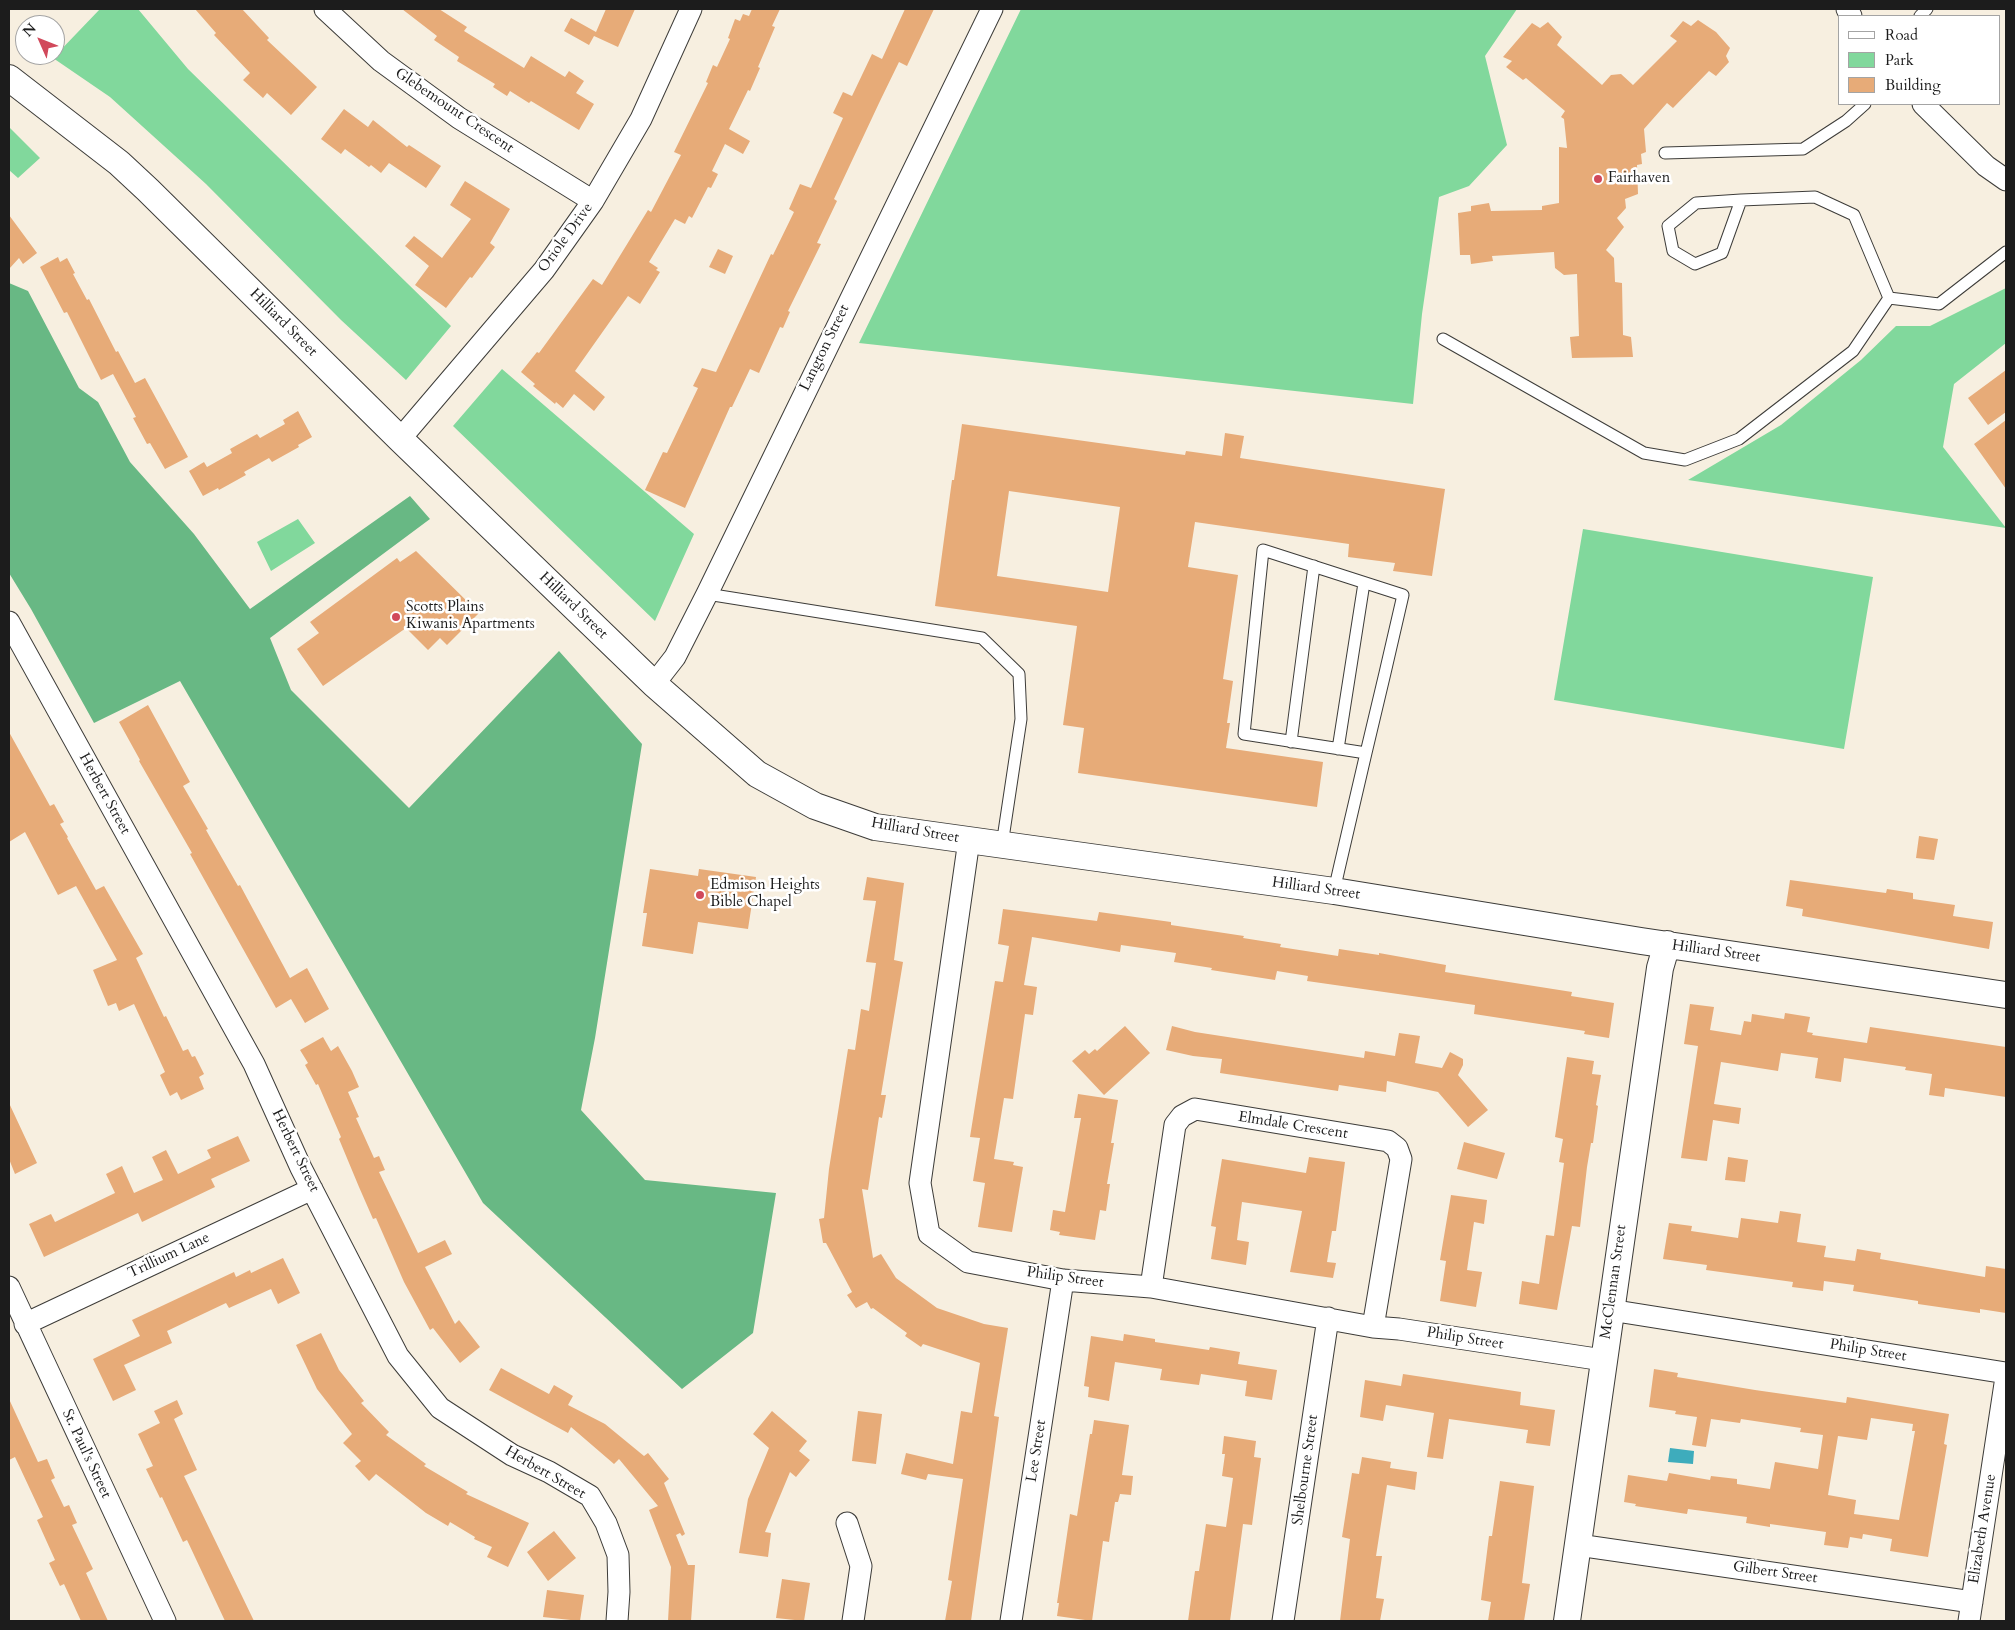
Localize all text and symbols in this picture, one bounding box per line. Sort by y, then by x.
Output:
north arrow [15,15,65,65]
legend [1838,15,2000,105]
text: N [19,19,41,41]
text: Road [1885,25,1918,45]
text: Park [1885,50,1914,70]
street label: Glebemount Crescent [391,65,517,157]
text: Building [1885,75,1941,95]
place label: Fairhaven [1608,170,1670,188]
marker: Fairhaven [1592,173,1604,185]
street label: Oriole Drive [535,200,597,276]
street label: Hilliard Street [245,285,321,361]
street label: Langton Street [796,302,854,394]
street label: Hilliard Street [535,569,611,643]
place label: Scotts Plains Kiwanis Apartments [406,599,535,634]
marker: Scotts Plains Kiwanis Apartments [390,611,402,623]
street label: Herbert Street [74,750,134,838]
street label: Hilliard Street [870,814,960,848]
street label: Hilliard Street [1271,874,1361,904]
place label: Edmison Heights Bible Chapel [710,877,820,912]
marker: Edmison Heights Bible Chapel [694,889,706,901]
street label: Hilliard Street [1671,937,1761,967]
street label: Herbert Street [267,1107,323,1195]
street label: Elmdale Crescent [1237,1108,1349,1144]
street label: McClennan Street [1597,1224,1631,1340]
street label: Trillium Lane [125,1229,213,1283]
street label: Philip Street [1025,1264,1105,1292]
street label: Philip Street [1425,1324,1505,1354]
street label: Philip Street [1828,1336,1908,1366]
street label: St. Paul's Street [58,1407,114,1501]
street label: Shelbourne Street [1289,1413,1323,1527]
street label: Lee Street [1023,1419,1051,1483]
street label: Herbert Street [502,1443,588,1503]
street label: Elizabeth Avenue [1965,1473,2001,1585]
street label: Gilbert Street [1732,1558,1818,1588]

